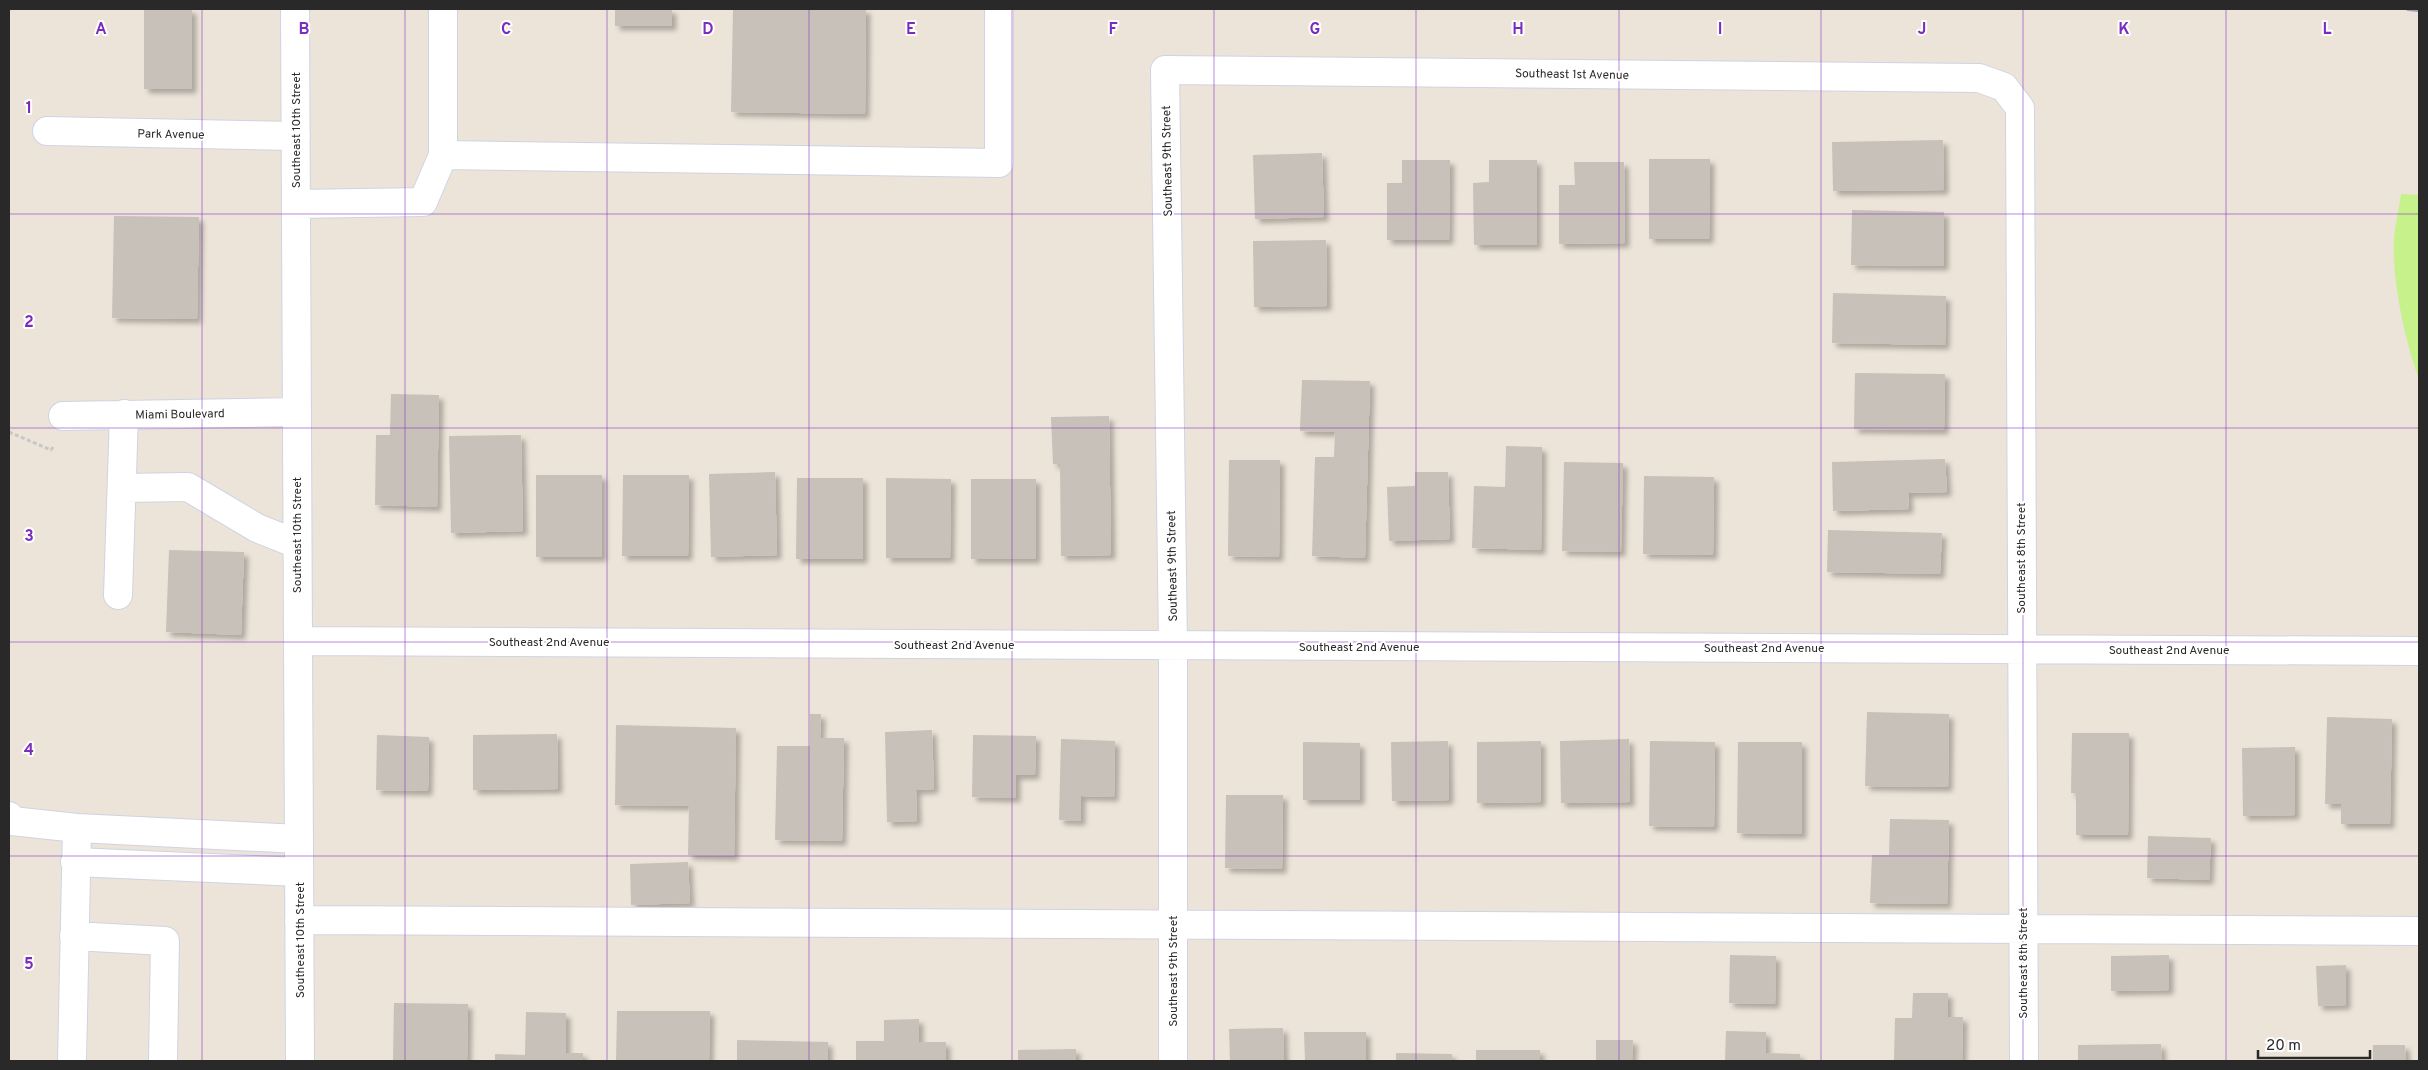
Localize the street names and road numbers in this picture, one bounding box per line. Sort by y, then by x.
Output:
street label: Southeast 1st Avenue [1515,66,1629,84]
street label: Southeast 10th Street [289,72,305,188]
street label: Southeast 9th Street [1159,105,1177,217]
street label: Park Avenue [137,126,205,144]
street label: Miami Boulevard [135,406,225,424]
street label: Southeast 10th Street [290,477,306,593]
street label: Southeast 8th Street [2014,502,2030,614]
street label: Southeast 9th Street [1164,510,1182,622]
street label: Southeast 2nd Avenue [489,635,609,651]
street label: Southeast 2nd Avenue [894,638,1014,654]
street label: Southeast 2nd Avenue [1299,640,1419,656]
street label: Southeast 2nd Avenue [1704,641,1824,657]
street label: Southeast 2nd Avenue [2109,643,2229,659]
street label: Southeast 10th Street [293,882,309,998]
street label: Southeast 8th Street [2016,907,2032,1019]
street label: Southeast 9th Street [1166,915,1182,1027]

